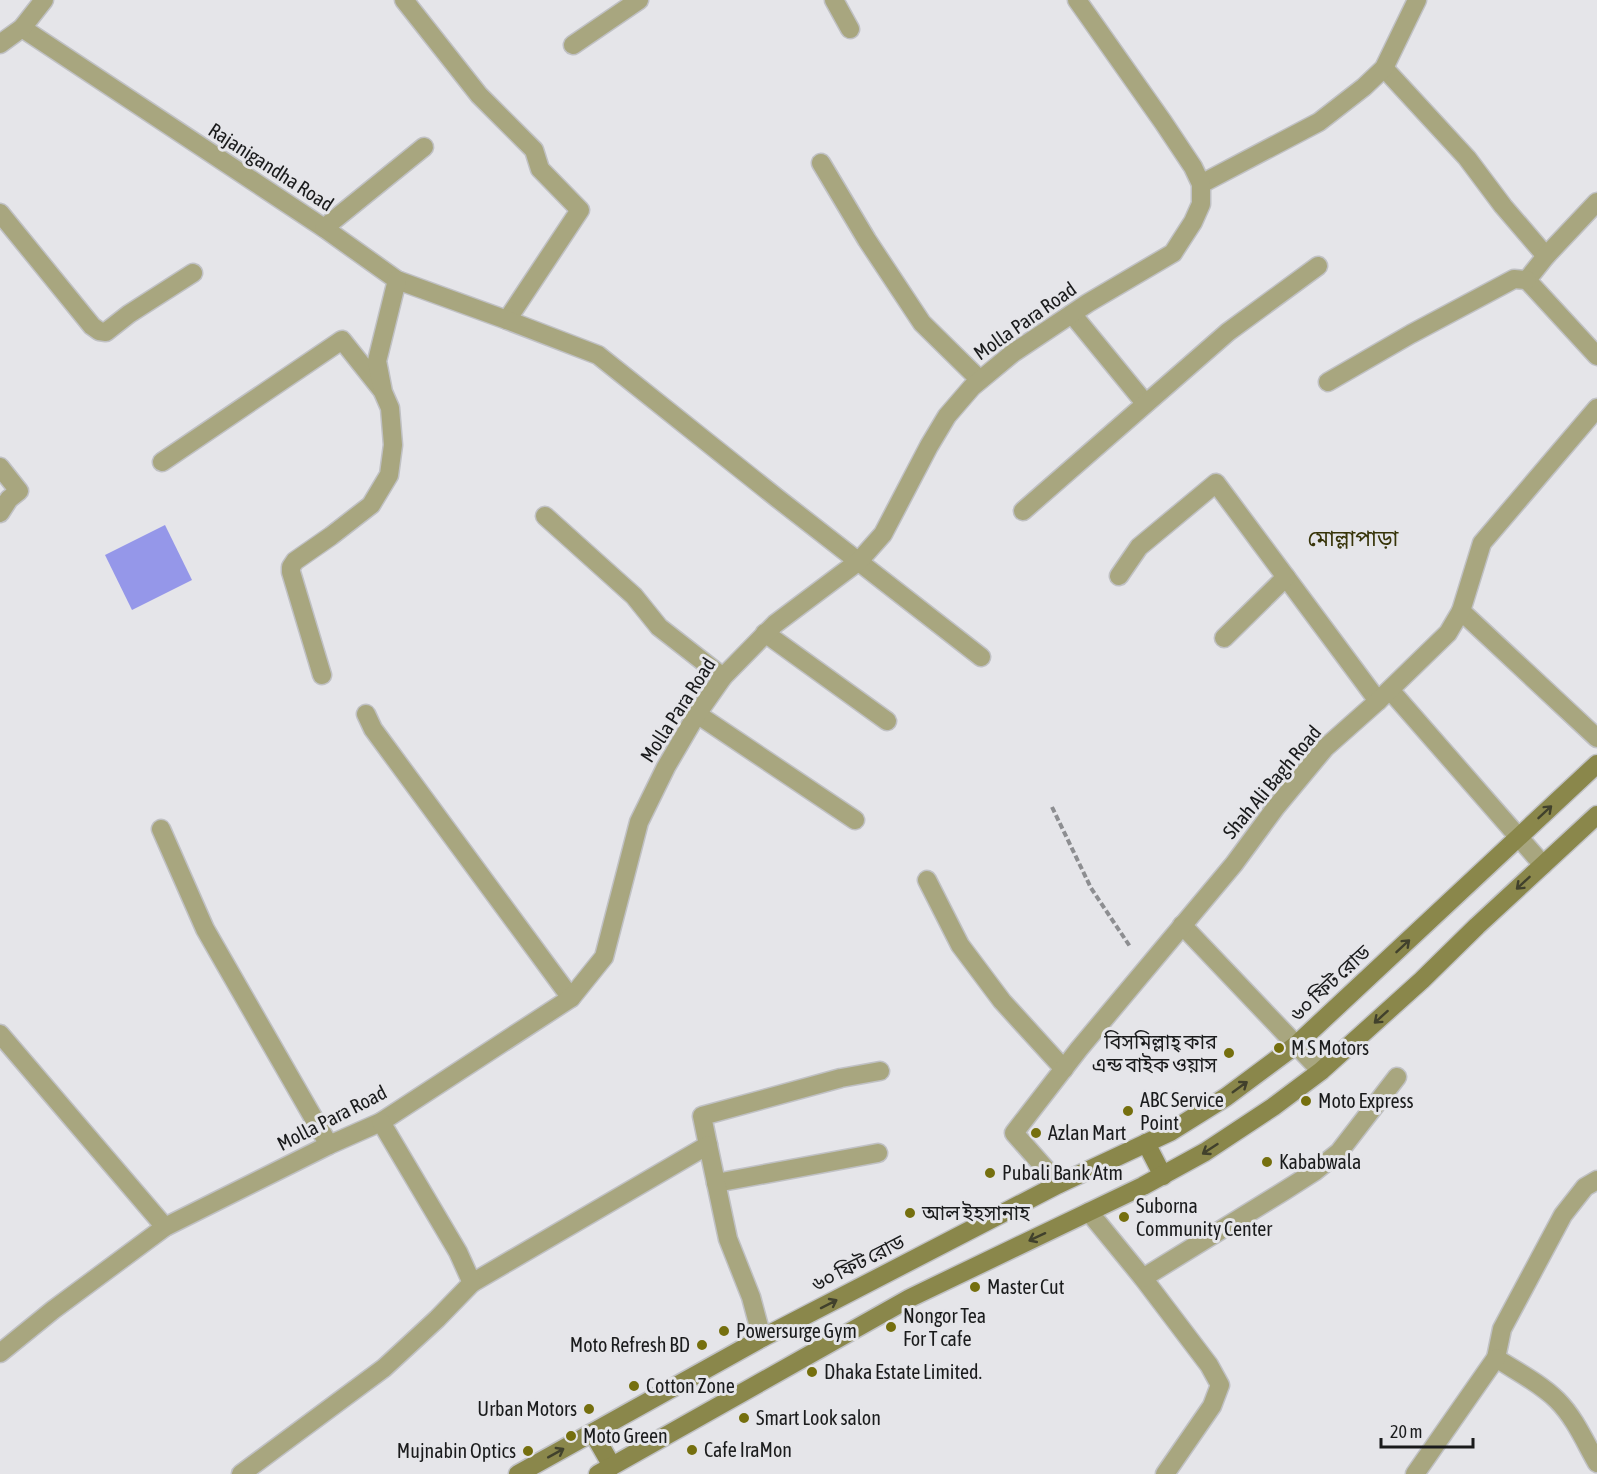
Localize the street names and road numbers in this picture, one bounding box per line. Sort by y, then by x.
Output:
street label: Rajanigandha Road [205,118,338,215]
street label: Molla Para Road [969,277,1080,364]
street label: Molla Para Road [635,653,720,766]
street label: Shah Ali Bagh Road [1218,721,1326,843]
street label: ৬০ ফিট রোড [1285,939,1375,1025]
street label: Molla Para Road [273,1080,390,1155]
street label: ৬০ ফিট রোড [808,1229,909,1296]

